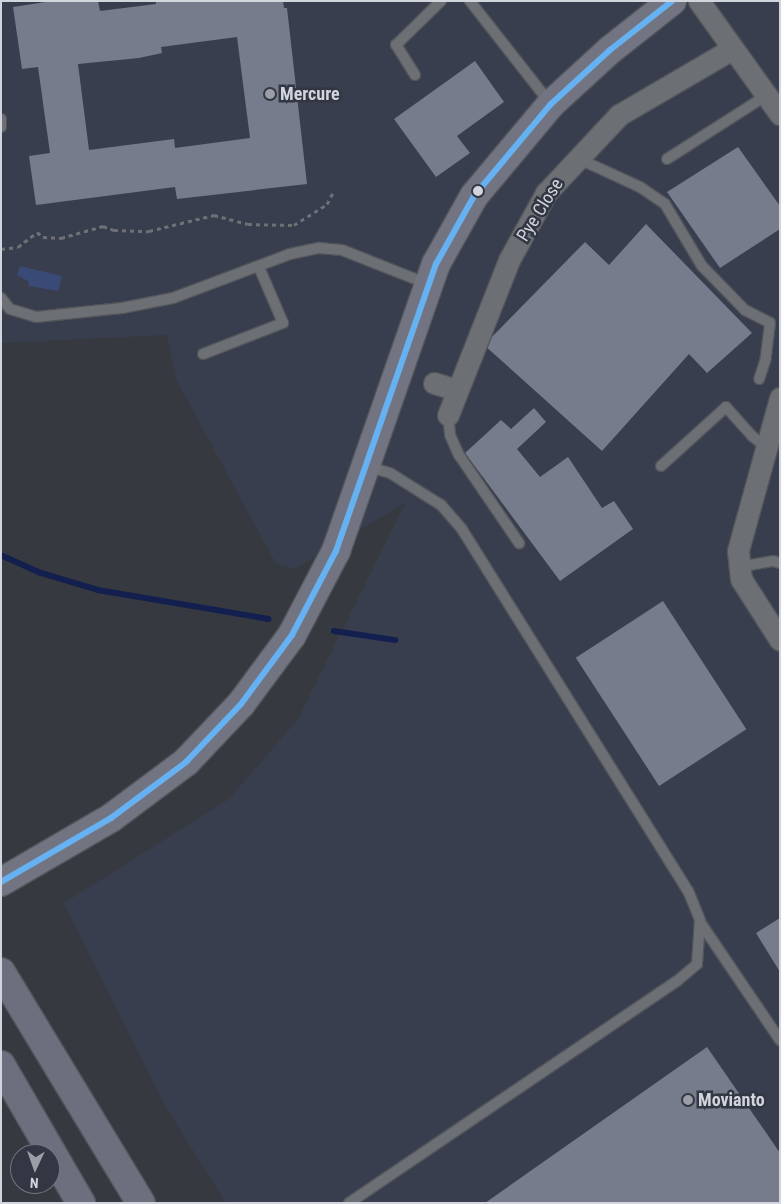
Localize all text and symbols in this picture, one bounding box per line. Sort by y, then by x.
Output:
place label: Mercure [280,83,340,105]
marker: Mercure [264,88,276,100]
street label: Pye Close [512,175,568,245]
unlabelled marker [473,186,483,196]
place label: Movianto [698,1089,765,1111]
marker: Movianto [682,1094,694,1106]
north arrow [10,1144,60,1194]
text: N [30,1175,39,1191]

